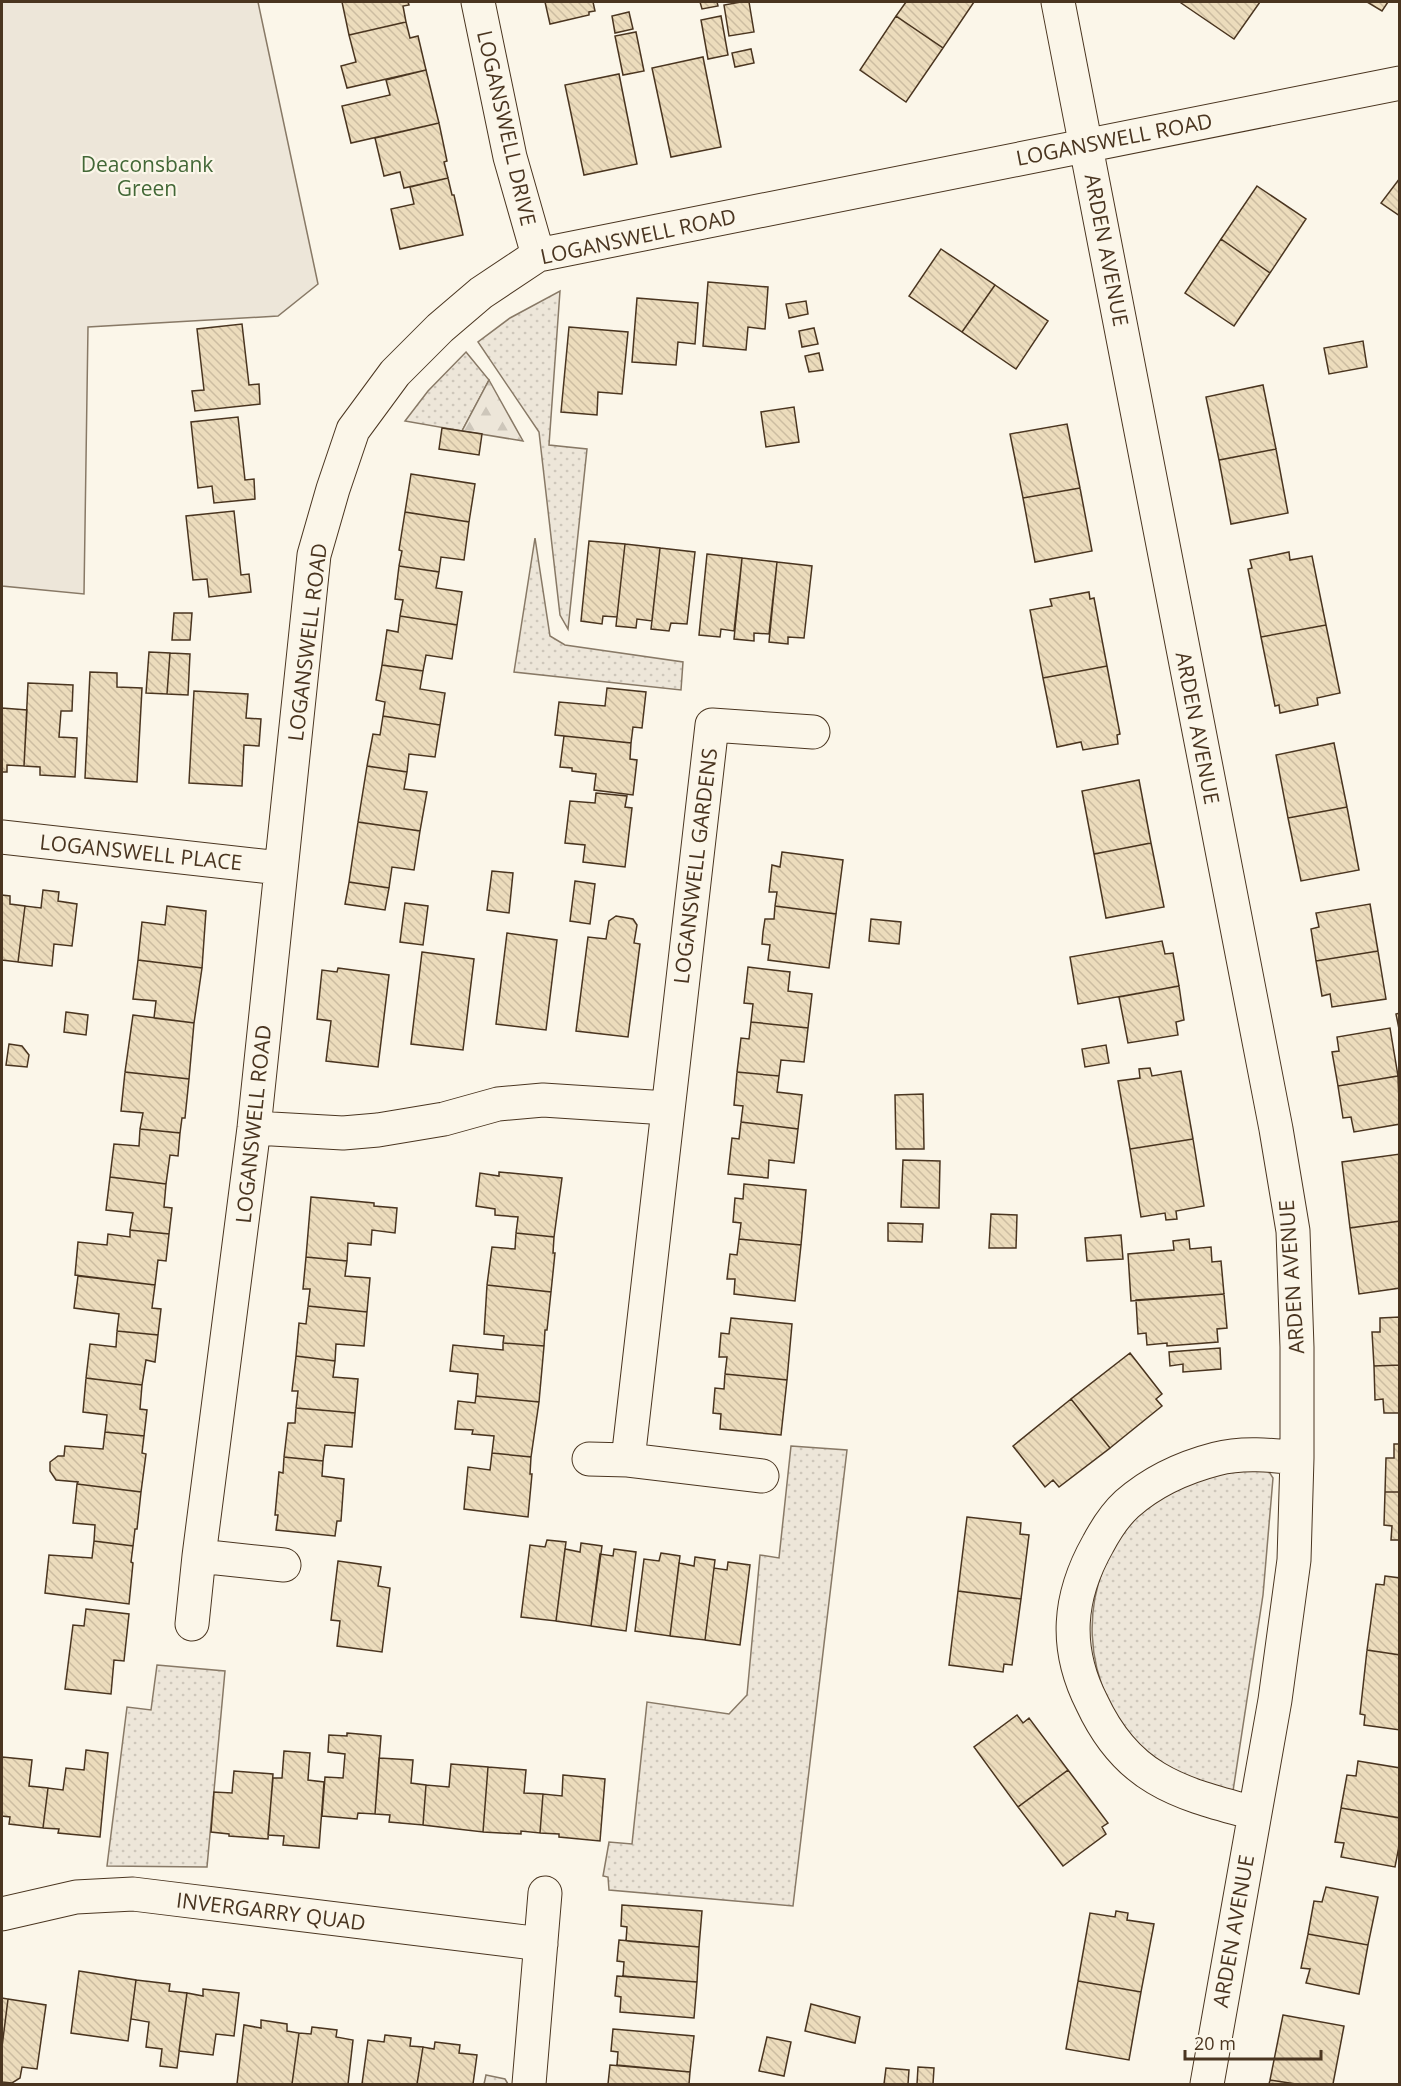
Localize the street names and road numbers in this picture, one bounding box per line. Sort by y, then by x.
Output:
street label: LOGANSWELL DRIVE [471,27,543,229]
street label: LOGANSWELL ROAD [1013,106,1215,172]
street label: ARDEN AVENUE [1079,171,1135,329]
street label: LOGANSWELL ROAD [538,202,738,270]
street label: LOGANSWELL ROAD [281,541,333,743]
street label: ARDEN AVENUE [1170,649,1226,807]
street label: LOGANSWELL GARDENS [667,746,723,986]
street label: LOGANSWELL PLACE [38,827,244,877]
street label: LOGANSWELL ROAD [229,1023,277,1225]
street label: ARDEN AVENUE [1272,1199,1310,1355]
street label: ARDEN AVENUE [1206,1852,1260,2010]
street label: INVERGARRY QUAD [175,1885,367,1937]

